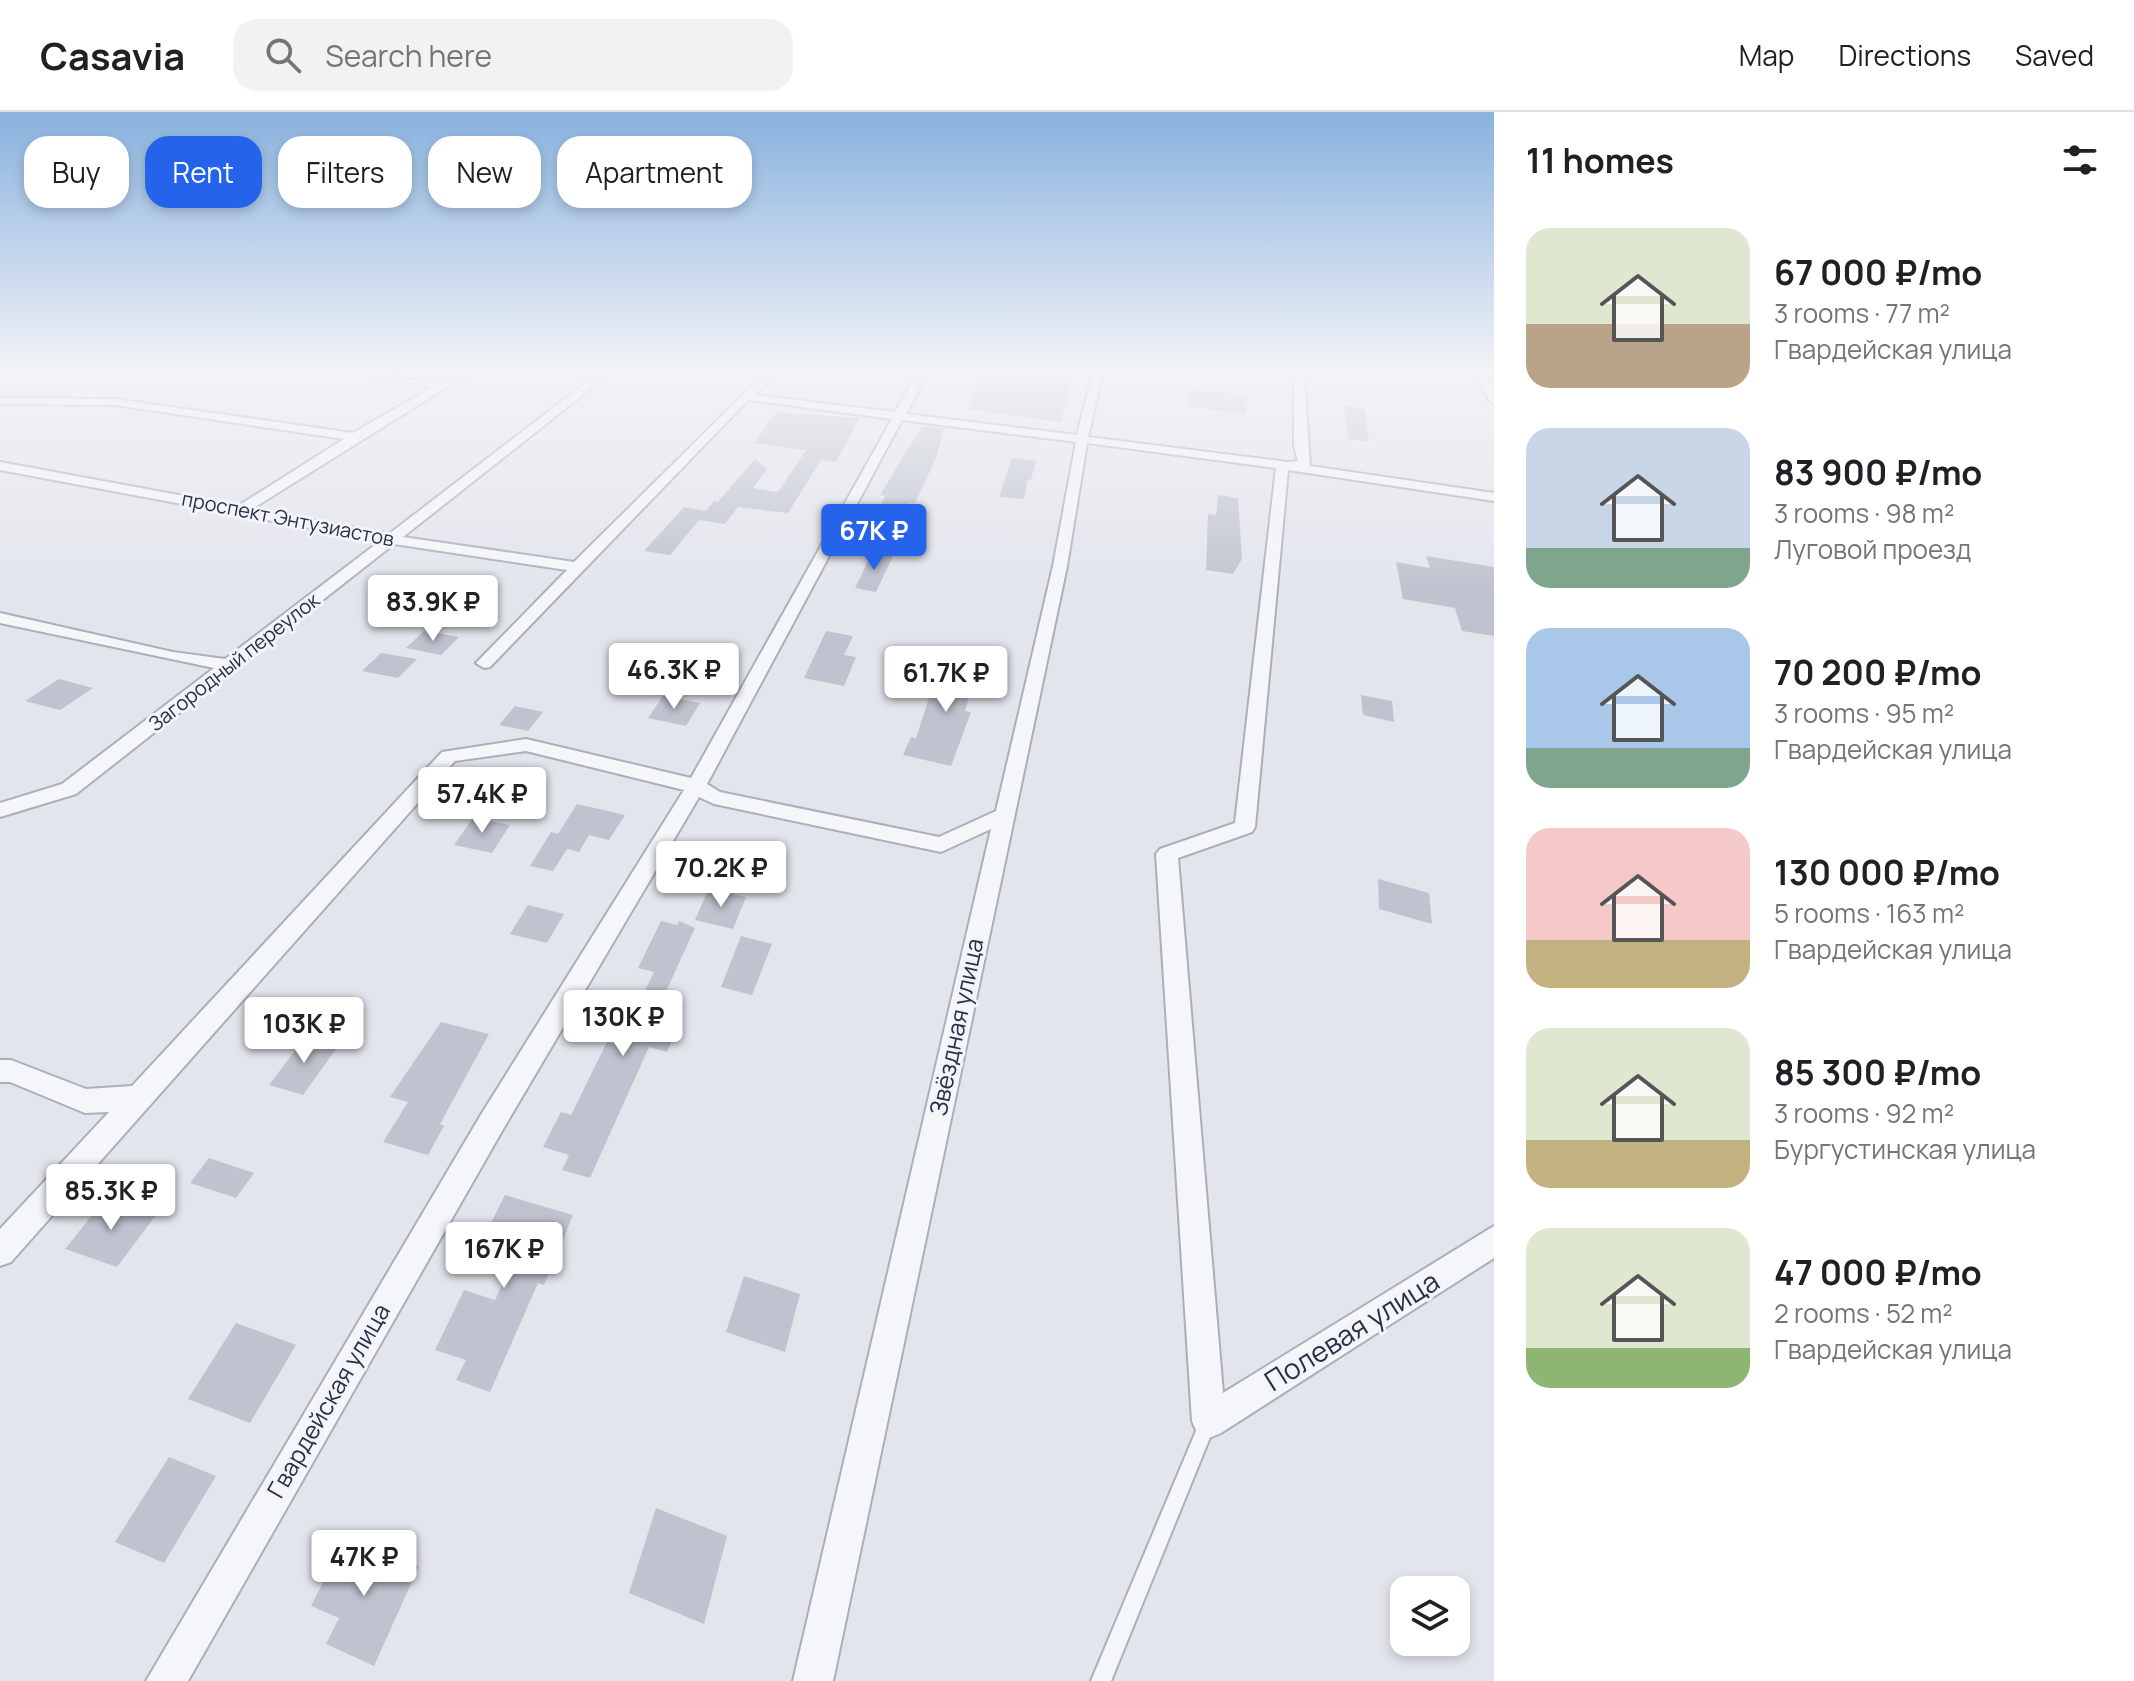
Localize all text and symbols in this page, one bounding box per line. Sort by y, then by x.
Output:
search box [233,19,793,91]
text: Casavia [40,29,185,81]
icon: search [261,33,305,77]
text: Search here [325,35,492,76]
text: Map [1739,36,1794,74]
text: Directions [1838,36,1971,74]
text: Saved [2015,36,2094,74]
chip: Buy [24,136,129,208]
chip: Rent [145,136,262,208]
chip: Filters [278,136,412,208]
chip: New [428,136,541,208]
chip: Apartment [557,136,752,208]
text: 11 homes [1526,137,1674,183]
icon: filters [2058,138,2102,182]
text: 67 000 ₽/mo [1774,249,1982,295]
icon: home [1590,260,1686,356]
text: 3 rooms · 77 m² [1774,295,1950,331]
text: Гвардейская улица [1774,331,2012,367]
text: 83 900 ₽/mo [1774,449,1982,495]
icon: home [1590,460,1686,556]
street label: проспект Энтузиастов [180,485,397,552]
text: 3 rooms · 98 m² [1774,495,1954,531]
pin: 67K ₽ [818,504,930,572]
text: 67K ₽ [839,512,909,548]
text: Луговой проезд [1774,531,1971,567]
pin: 83.9K ₽ [359,575,507,643]
text: 83.9K ₽ [386,583,480,619]
street label: Загородный переулок [143,586,326,737]
pin: 46.3K ₽ [600,643,748,711]
pin: 61.7K ₽ [872,646,1020,714]
text: 70 200 ₽/mo [1774,649,1981,695]
text: 46.3K ₽ [627,651,721,687]
text: 61.7K ₽ [902,654,990,690]
icon: home [1590,660,1686,756]
text: 3 rooms · 95 m² [1774,695,1954,731]
text: Гвардейская улица [1774,731,2012,767]
pin: 57.4K ₽ [408,767,556,835]
text: 57.4K ₽ [436,775,528,811]
pin: 70.2K ₽ [647,841,795,909]
text: 70.2K ₽ [674,849,768,885]
text: 130 000 ₽/mo [1774,849,2000,895]
icon: home [1590,860,1686,956]
text: 5 rooms · 163 m² [1774,895,1964,931]
text: Гвардейская улица [1774,931,2012,967]
street label: Звёздная улица [921,935,990,1118]
pin: 130K ₽ [558,990,688,1058]
pin: 103K ₽ [239,997,369,1065]
text: 130K ₽ [582,998,664,1034]
text: 103K ₽ [263,1005,345,1041]
text: 85 300 ₽/mo [1774,1049,1981,1095]
icon: home [1590,1060,1686,1156]
text: 3 rooms · 92 m² [1774,1095,1954,1131]
text: Бургустинская улица [1774,1131,2036,1167]
pin: 85.3K ₽ [37,1164,185,1232]
text: 85.3K ₽ [64,1172,158,1208]
pin: 167K ₽ [439,1222,569,1290]
text: 167K ₽ [464,1230,544,1266]
text: 47 000 ₽/mo [1774,1249,1982,1295]
icon: home [1590,1260,1686,1356]
street label: Полевая улица [1257,1261,1446,1399]
text: 2 rooms · 52 m² [1774,1295,1953,1331]
street label: Гвардейская улица [259,1297,397,1504]
text: Гвардейская улица [1774,1331,2012,1367]
pin: 47K ₽ [308,1530,420,1598]
text: 47K ₽ [329,1538,399,1574]
map controls [1390,1576,1470,1656]
button: layers [1390,1576,1470,1656]

